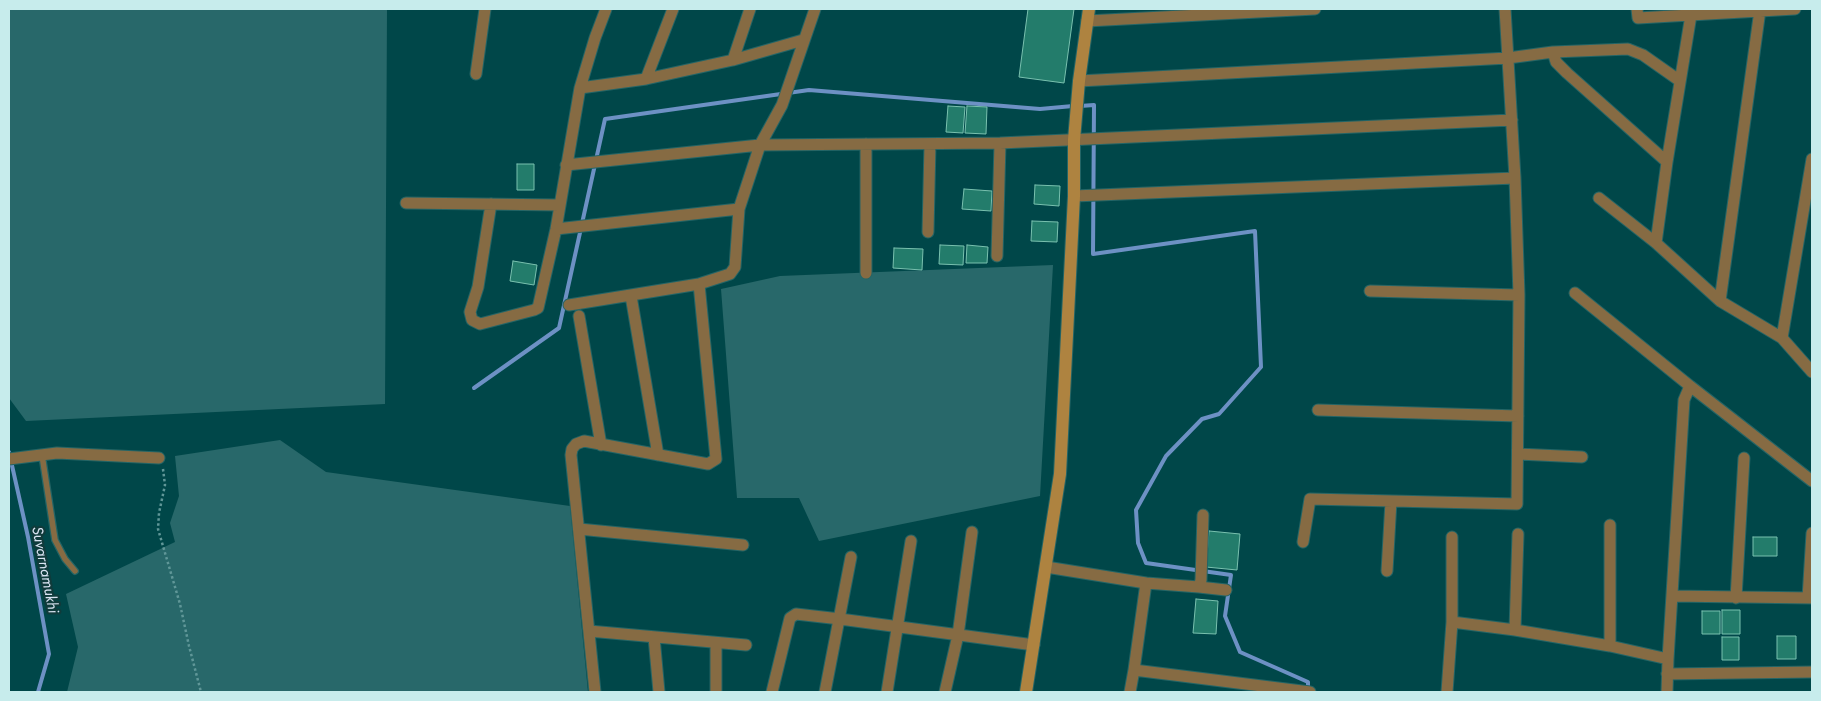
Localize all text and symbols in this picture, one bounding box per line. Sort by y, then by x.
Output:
water label: Suvarnamukhi [27,525,61,615]

